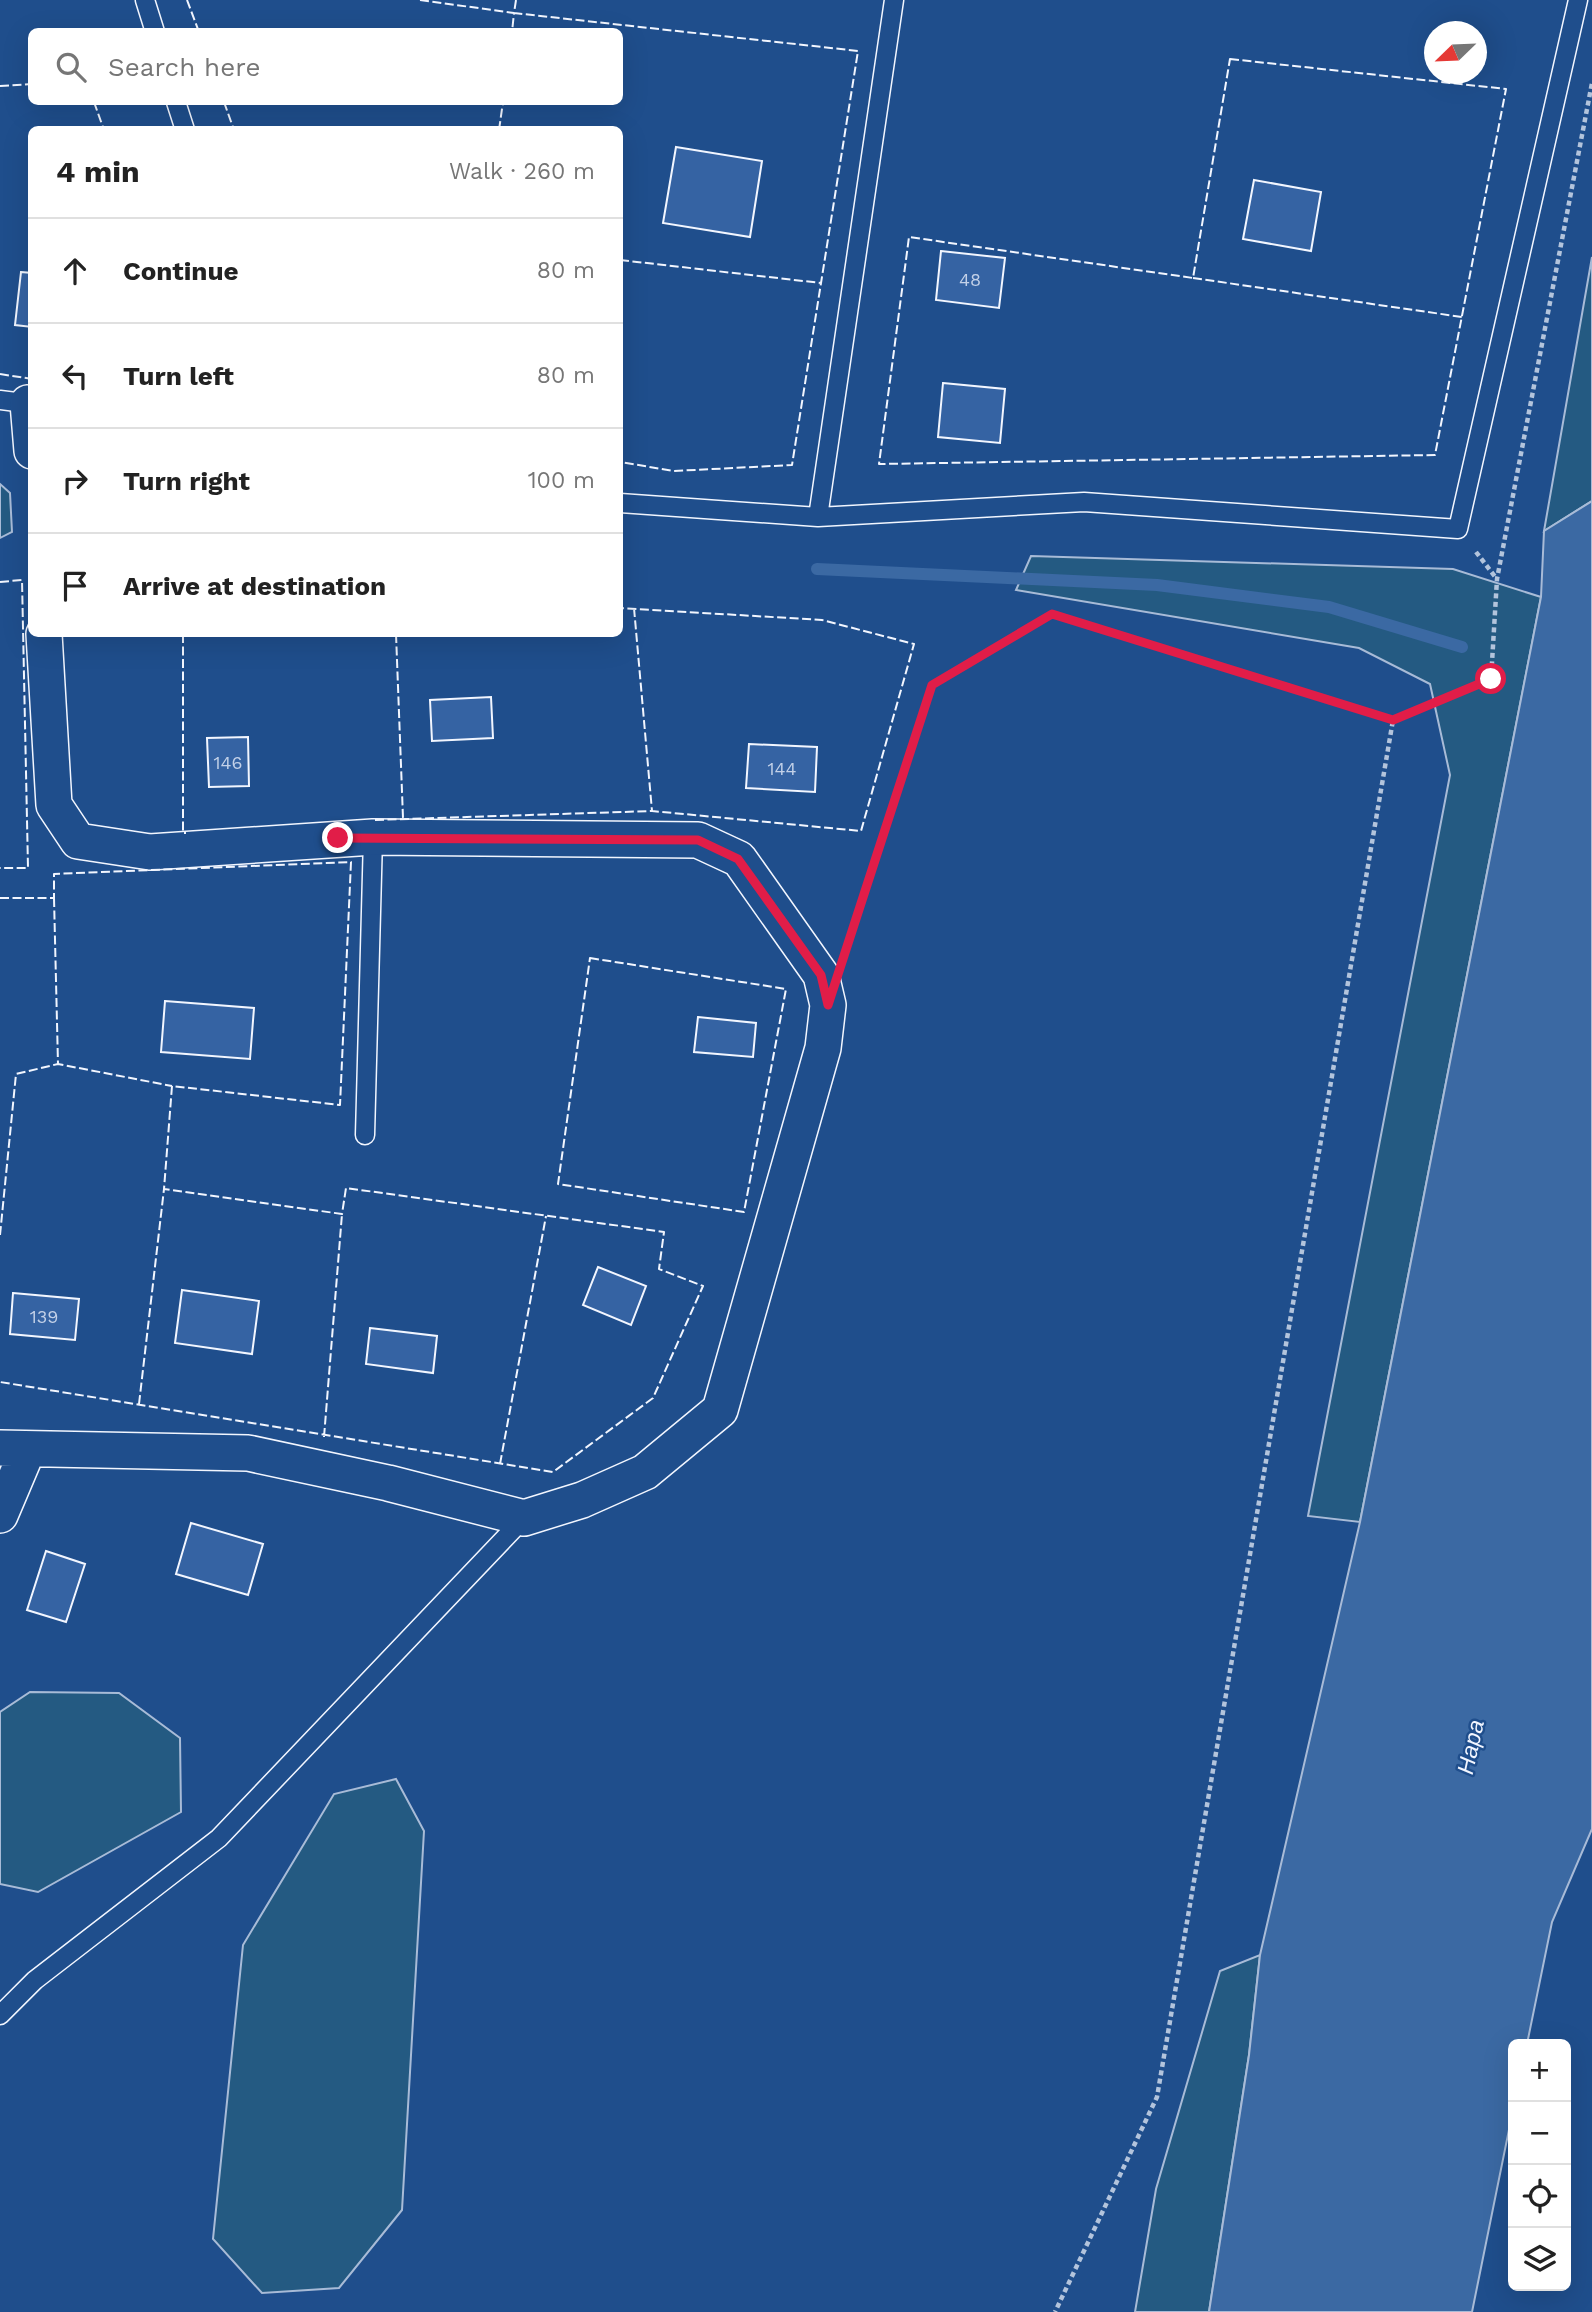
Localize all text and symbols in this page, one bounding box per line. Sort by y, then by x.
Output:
north arrow [1424,21,1487,84]
search box [28,28,623,105]
icon: search [52,48,90,86]
text: Search here [108,52,260,82]
text: 4 min [56,154,140,189]
text: Walk · 260 m [449,158,595,185]
icon: ahead [56,252,94,290]
text: Continue [123,256,239,286]
text: 80 m [537,257,595,284]
house number: 48 [959,269,981,290]
icon: left [56,357,94,395]
text: Turn left [123,361,234,391]
text: 80 m [537,362,595,389]
icon: right [56,462,94,500]
text: Turn right [123,466,250,496]
text: 100 m [528,467,595,494]
icon: arrive [56,567,94,605]
text: Arrive at destination [123,571,386,601]
route start [1475,663,1506,694]
house number: 146 [214,752,242,773]
house number: 144 [767,758,797,779]
route end [322,822,353,853]
house number: 139 [30,1306,58,1327]
water label: Нара [1452,1717,1490,1777]
map controls [1508,2039,1571,2291]
button: + [1508,2039,1571,2102]
button: − [1508,2102,1571,2165]
button: locate [1508,2165,1571,2228]
button: layers [1508,2228,1571,2291]

